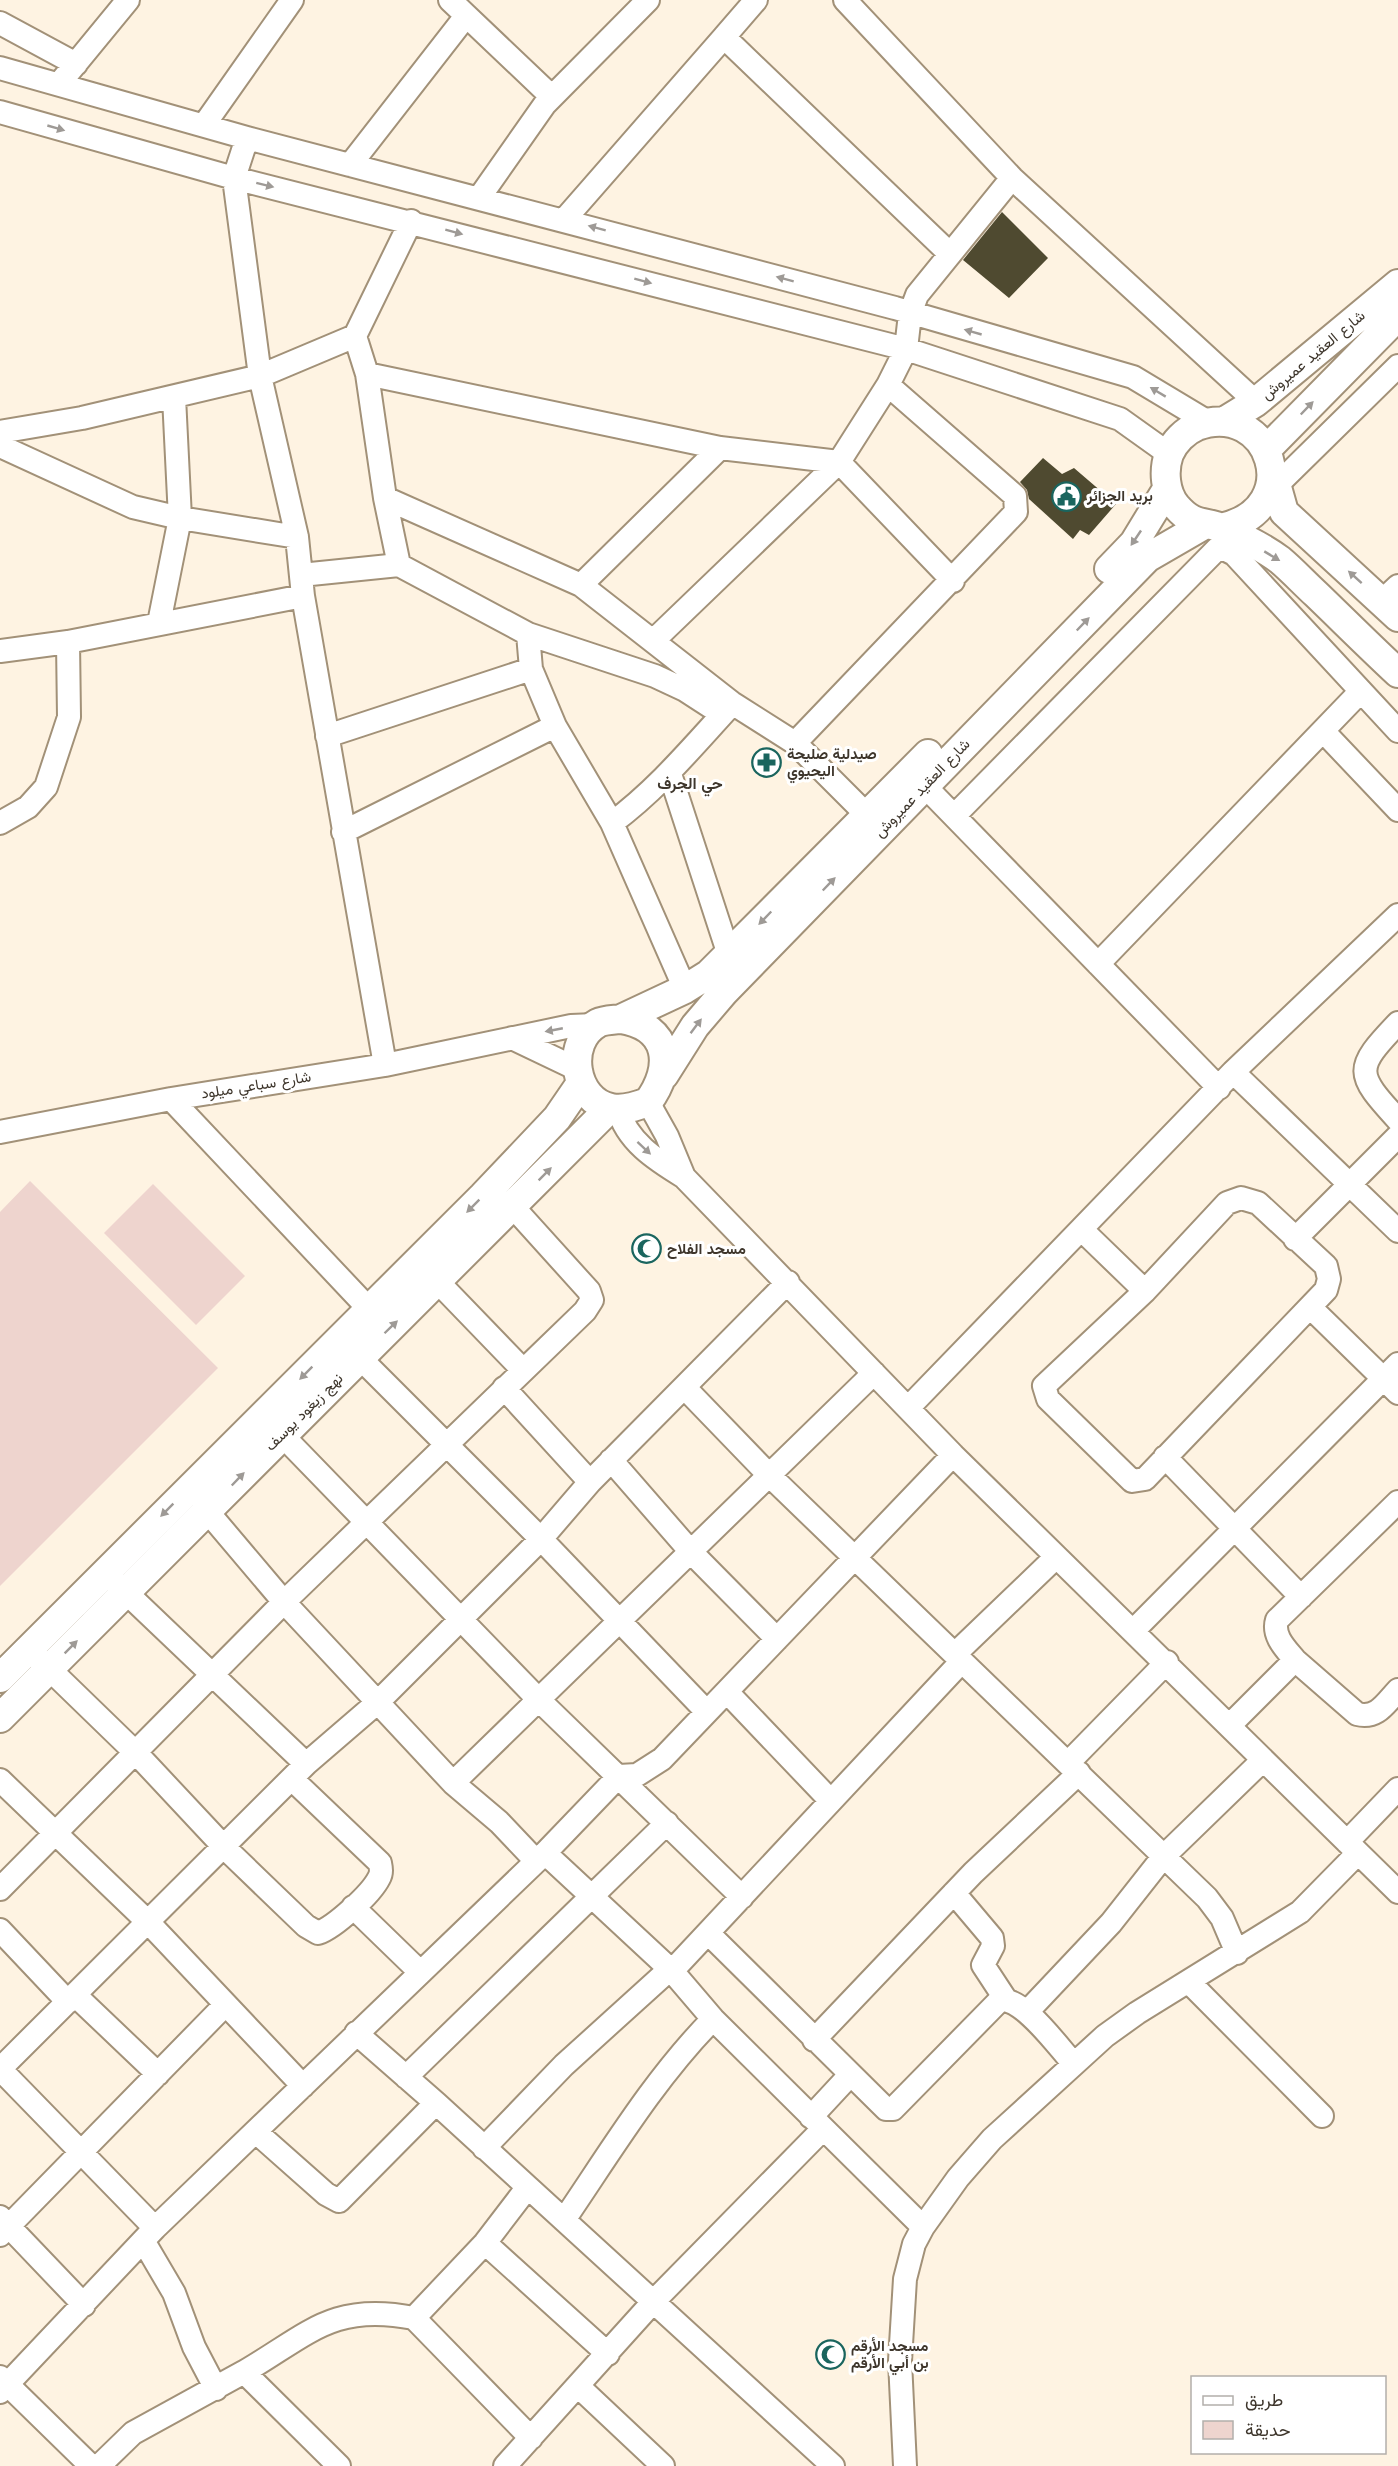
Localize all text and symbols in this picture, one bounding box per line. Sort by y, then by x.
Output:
one-way arrow [47,124,65,133]
one-way arrow [255,181,274,191]
one-way arrow [588,223,606,233]
one-way arrow [445,228,463,237]
one-way arrow [776,274,794,283]
one-way arrow [633,277,652,287]
street label: شارع العقيد عميروش [1257,306,1370,405]
one-way arrow [964,326,982,336]
one-way arrow [1150,386,1166,397]
one-way arrow [1300,401,1314,416]
public building icon: بريد الجزائر [1050,480,1082,512]
place label: بريد الجزائر [1086,487,1153,505]
one-way arrow [1130,530,1142,546]
one-way arrow [1264,551,1281,561]
one-way arrow [1348,570,1363,584]
one-way arrow [1075,617,1089,631]
street label: شارع العقيد عميروش [870,735,975,842]
place label: صيدلية صليحة اليحيوي [787,745,877,784]
pharmacy icon: صيدلية صليحة اليحيوي [750,747,782,779]
district label: حي الجرف [657,774,723,797]
one-way arrow [822,877,836,891]
one-way arrow [759,910,773,924]
one-way arrow [689,1018,701,1033]
one-way arrow [544,1026,563,1035]
street label: شارع سباعي ميلود [200,1067,313,1107]
one-way arrow [637,1141,652,1155]
one-way arrow [537,1168,551,1182]
one-way arrow [467,1198,481,1212]
mosque icon: مسجد الفلاح [630,1233,662,1265]
place label: مسجد الفلاح [667,1240,746,1259]
one-way arrow [384,1320,398,1334]
one-way arrow [298,1366,313,1380]
street label: نهج زيغود يوسف [261,1369,348,1456]
one-way arrow [231,1473,245,1487]
one-way arrow [159,1503,174,1517]
one-way arrow [64,1640,79,1654]
place label: مسجد الأرقم بن أبي الأرقم [851,2337,929,2376]
mosque icon: مسجد الأرقم بن أبي الأرقم [814,2339,846,2371]
legend [1191,2376,1386,2454]
text: طريق [1245,2389,1283,2411]
text: حديقة [1245,2419,1291,2440]

